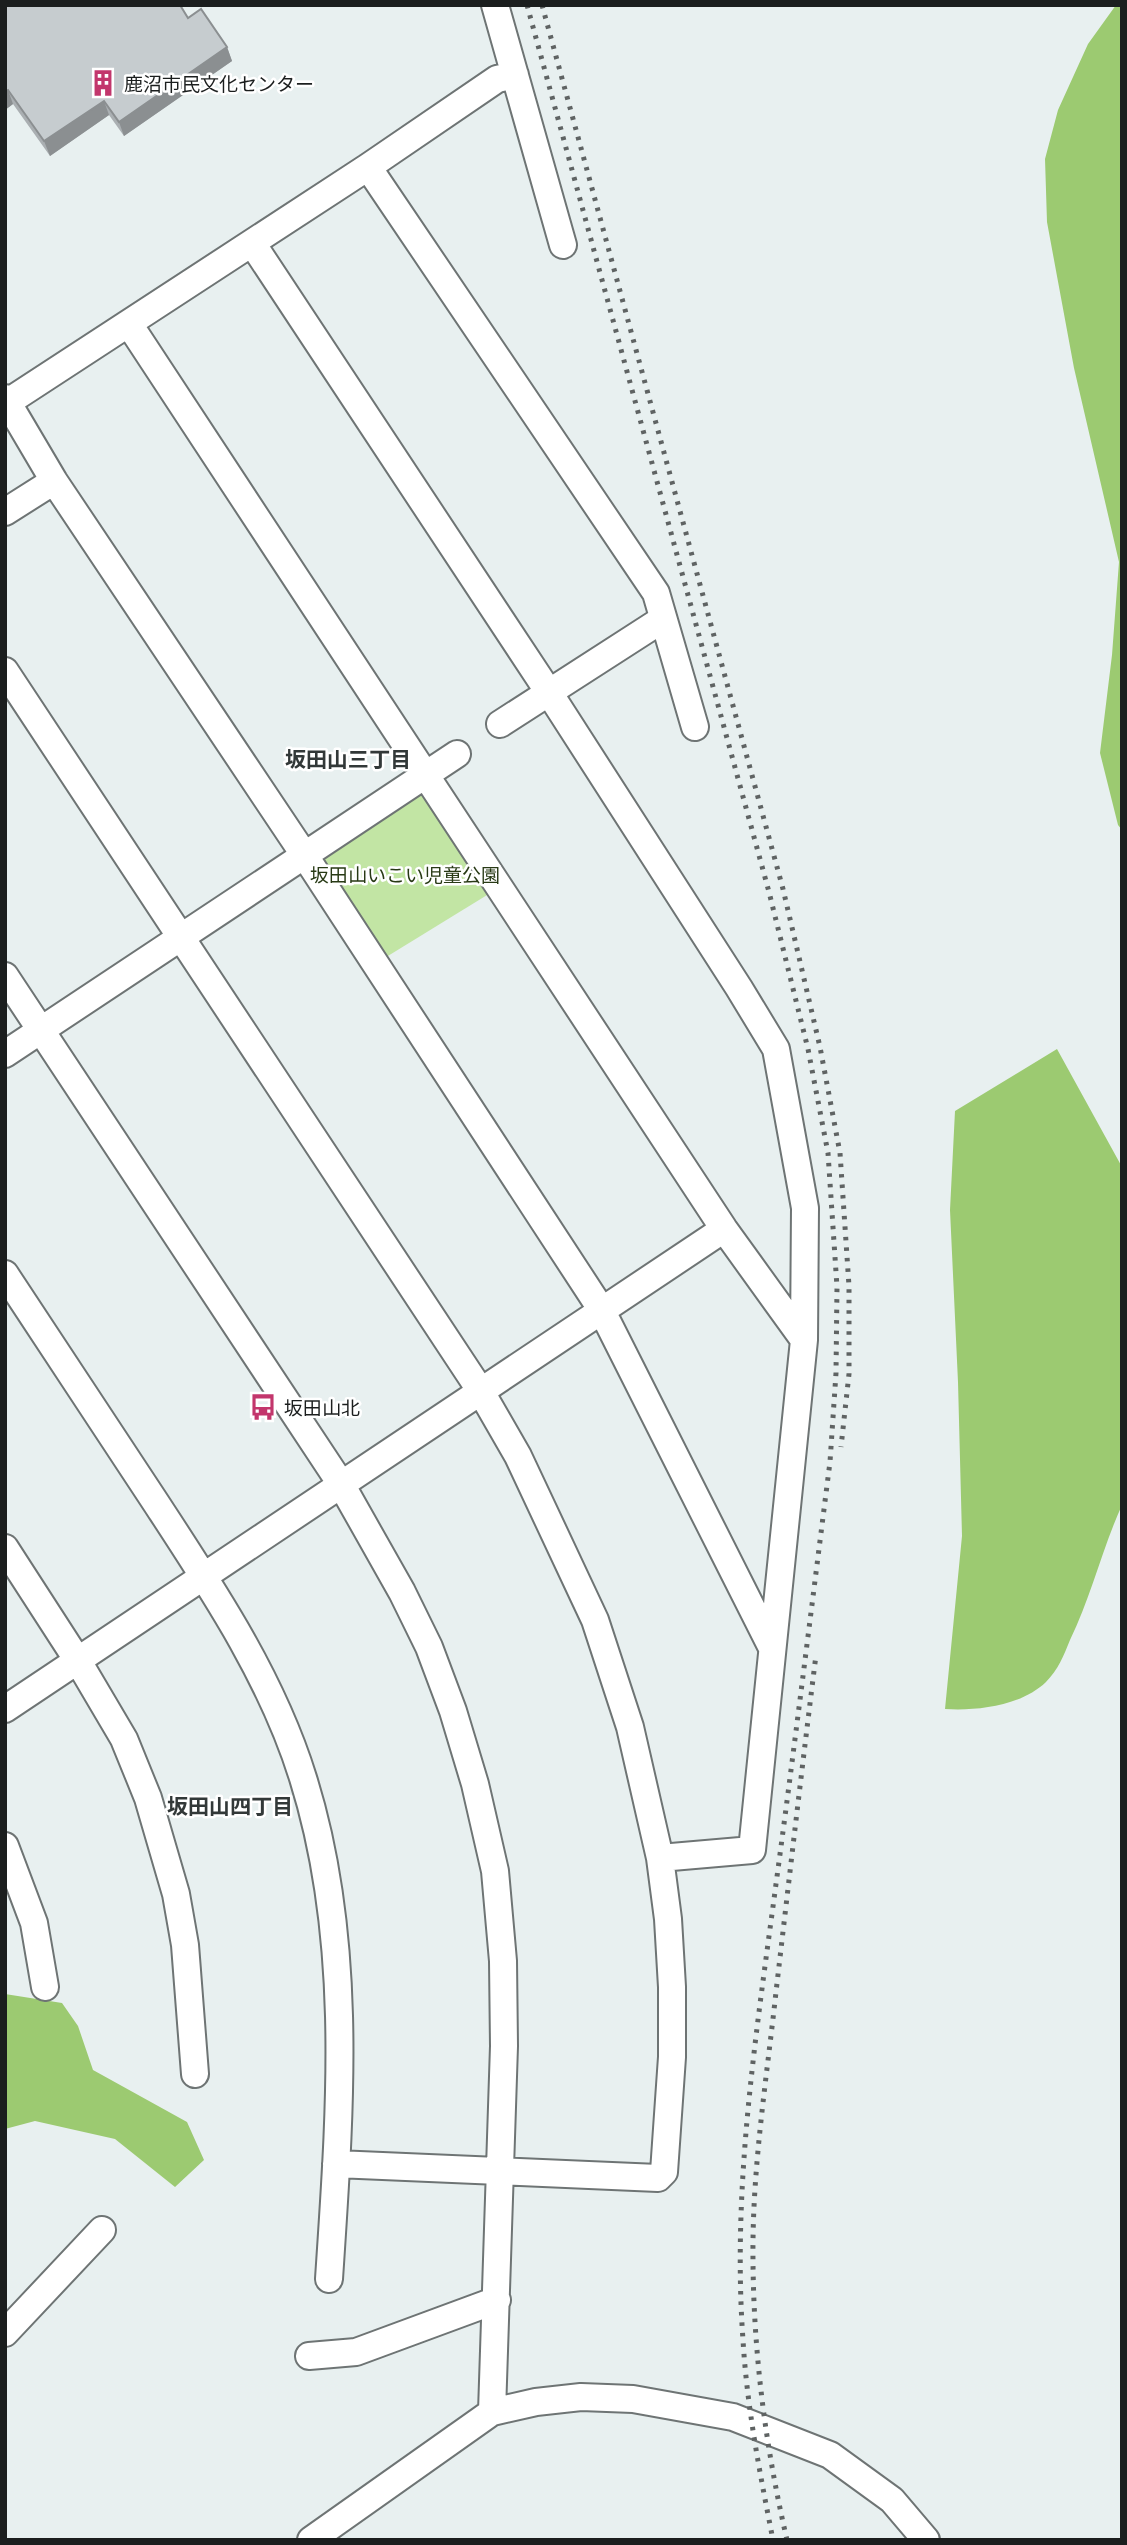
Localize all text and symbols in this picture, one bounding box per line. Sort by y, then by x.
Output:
building icon: 鹿沼市民文化センター [88,68,118,98]
place label: 鹿沼市民文化センター [124,72,314,95]
district label: 坂田山三丁目 [285,746,411,771]
park label: 坂田山いこい児童公園 [310,863,500,886]
bus stop icon: 坂田山北 [248,1392,278,1422]
place label: 坂田山北 [284,1396,360,1419]
district label: 坂田山四丁目 [167,1793,293,1818]

